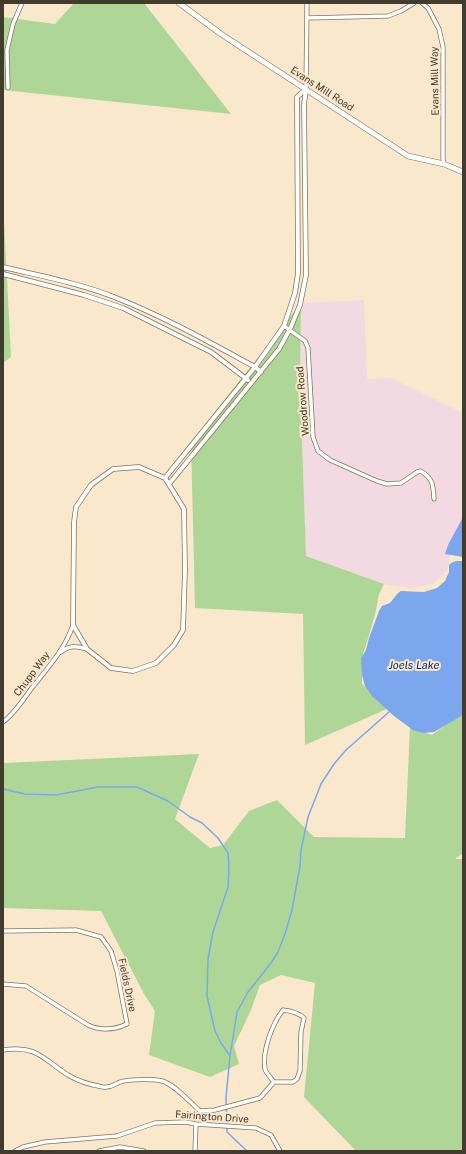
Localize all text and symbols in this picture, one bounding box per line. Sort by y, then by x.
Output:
street label: Evans Mill Way [428,46,442,116]
street label: Evans Mill Road [288,64,356,114]
street label: Woodrow Road [294,366,312,436]
street label: Chupp Way [11,649,53,699]
water label: Joels Lake [389,659,439,673]
street label: Fields Drive [115,957,139,1013]
street label: Fairington Drive [175,1108,249,1126]

